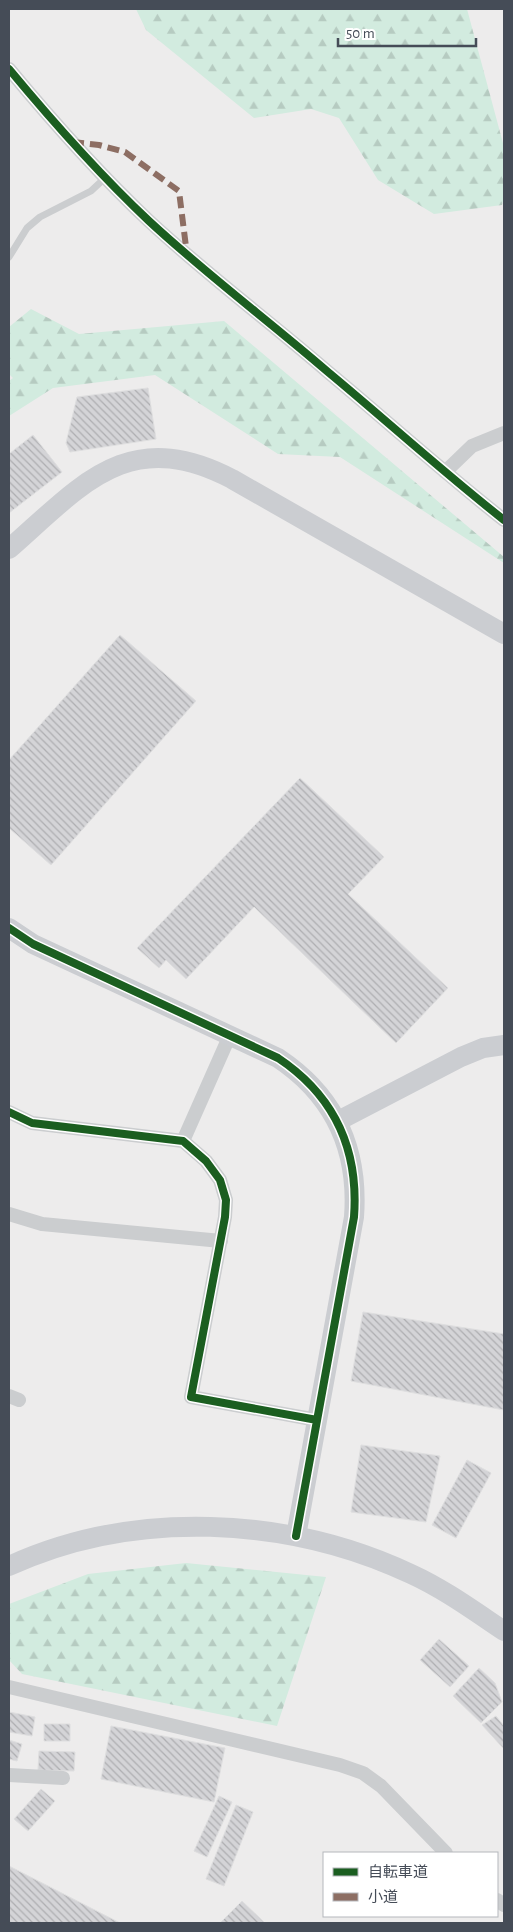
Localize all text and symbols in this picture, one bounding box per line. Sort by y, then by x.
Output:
scale bar [338,15,476,47]
text: 50 m [346,26,375,41]
legend [323,1852,498,1917]
text: 自転車道 [368,1864,428,1880]
text: 小道 [368,1889,398,1905]

